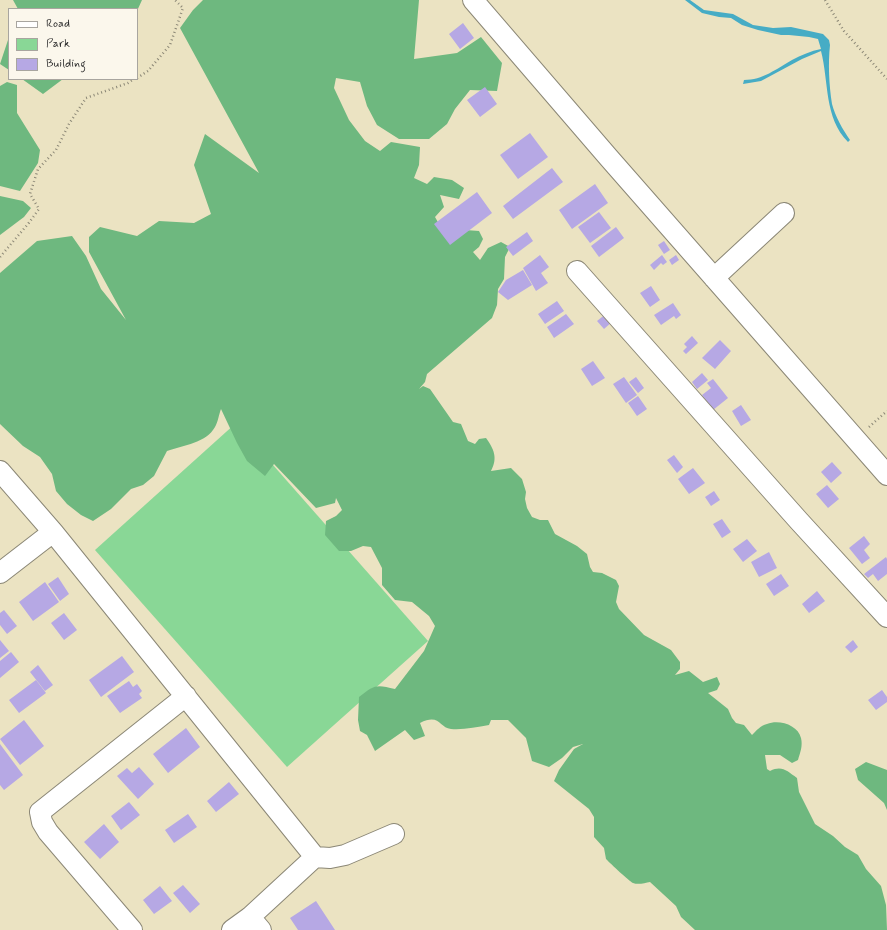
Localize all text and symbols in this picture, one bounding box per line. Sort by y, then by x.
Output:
legend [8,8,138,80]
text: Road [46,16,70,32]
text: Park [46,36,70,52]
text: Building [46,56,86,72]

